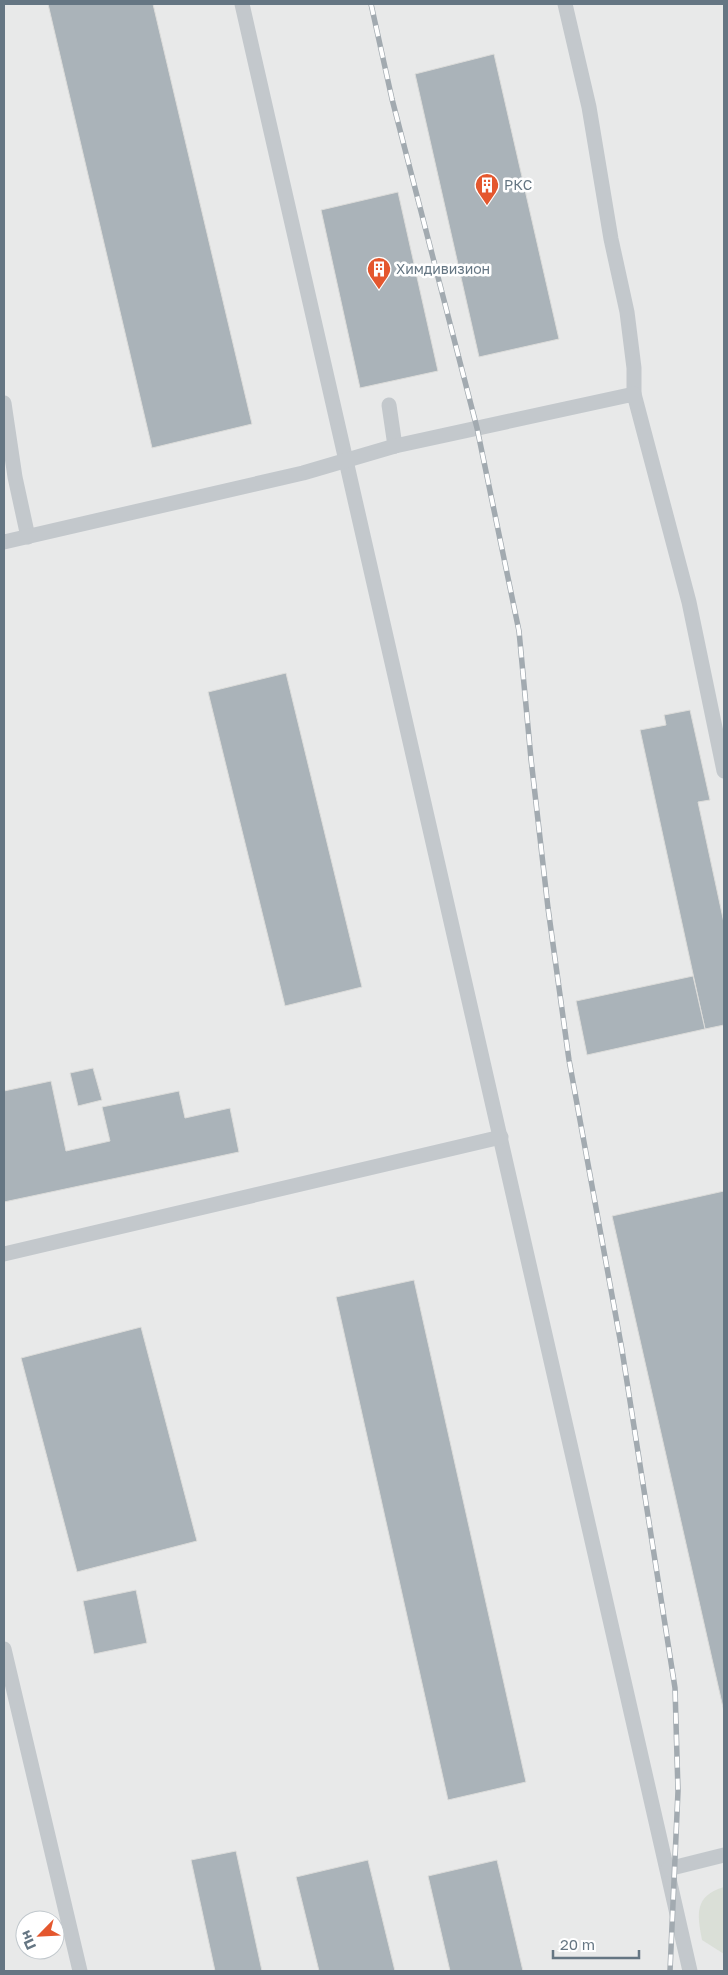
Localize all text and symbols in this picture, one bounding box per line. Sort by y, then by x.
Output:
building icon: РКС [474,172,500,206]
place label: РКС [504,176,532,193]
building icon: Химдивизион [366,256,392,290]
place label: Химдивизион [396,260,490,277]
north arrow [15,1910,65,1960]
text: Пн [16,1928,39,1953]
scale bar [553,1928,639,1960]
text: 20 m [560,1935,595,1953]

